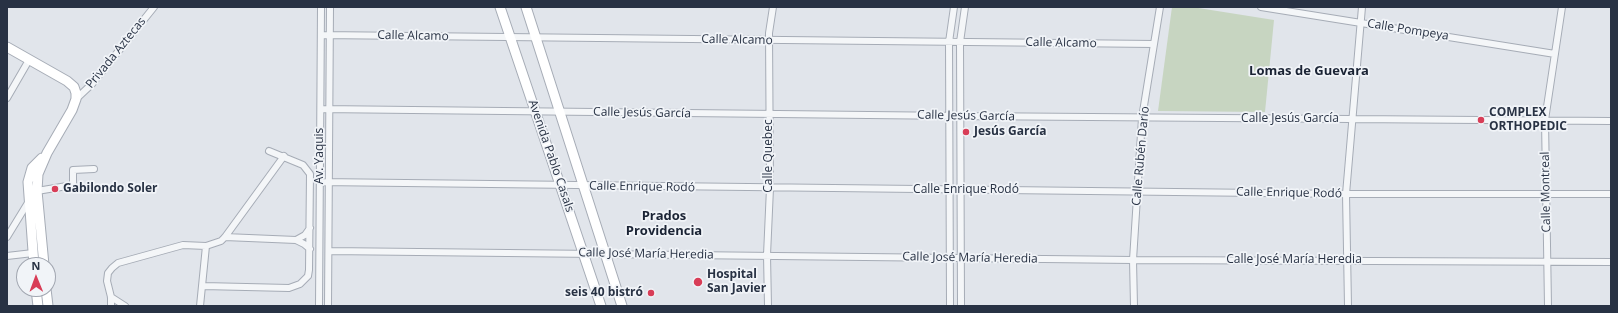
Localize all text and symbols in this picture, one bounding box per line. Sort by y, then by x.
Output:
street label: Privada Aztecas [83,15,149,91]
street label: Calle Pompeya [1366,16,1450,44]
street label: Calle Alcamo [377,28,449,44]
street label: Calle Alcamo [701,32,773,48]
street label: Calle Alcamo [1025,35,1097,51]
district label: Lomas de Guevara [1249,63,1369,79]
street label: Avenida Pablo Casals [525,98,577,214]
street label: Calle Jesús García [593,105,691,121]
street label: Calle Rubén Darío [1129,106,1153,206]
place label: COMPLEX ORTHOPEDIC [1489,106,1567,134]
street label: Calle Jesús García [917,108,1015,124]
street label: Calle Jesús García [1241,112,1339,126]
marker: COMPLEX ORTHOPEDIC [1476,115,1486,125]
street label: Calle Quebec [762,119,776,193]
place label: Jesús García [974,125,1046,139]
marker: Jesús García [961,127,971,137]
street label: Av. Yaquis [313,128,327,184]
street label: Calle Montreal [1538,151,1554,233]
street label: Calle Enrique Rodó [589,179,695,195]
place label: Gabilondo Soler [63,182,158,196]
street label: Calle Enrique Rodó [913,183,1019,197]
marker: Gabilondo Soler [50,184,60,194]
street label: Calle Enrique Rodó [1236,185,1342,201]
district label: Prados Providencia [626,208,702,239]
street label: Calle José María Heredia [578,246,714,262]
street label: Calle José María Heredia [902,250,1038,266]
street label: Calle José María Heredia [1226,253,1362,267]
north arrow [16,257,56,297]
text: N [31,258,40,273]
place label: Hospital San Javier [707,268,766,296]
marker: Hospital San Javier [692,276,704,288]
place label: seis 40 bistró [565,286,643,300]
marker: seis 40 bistró [646,288,656,298]

